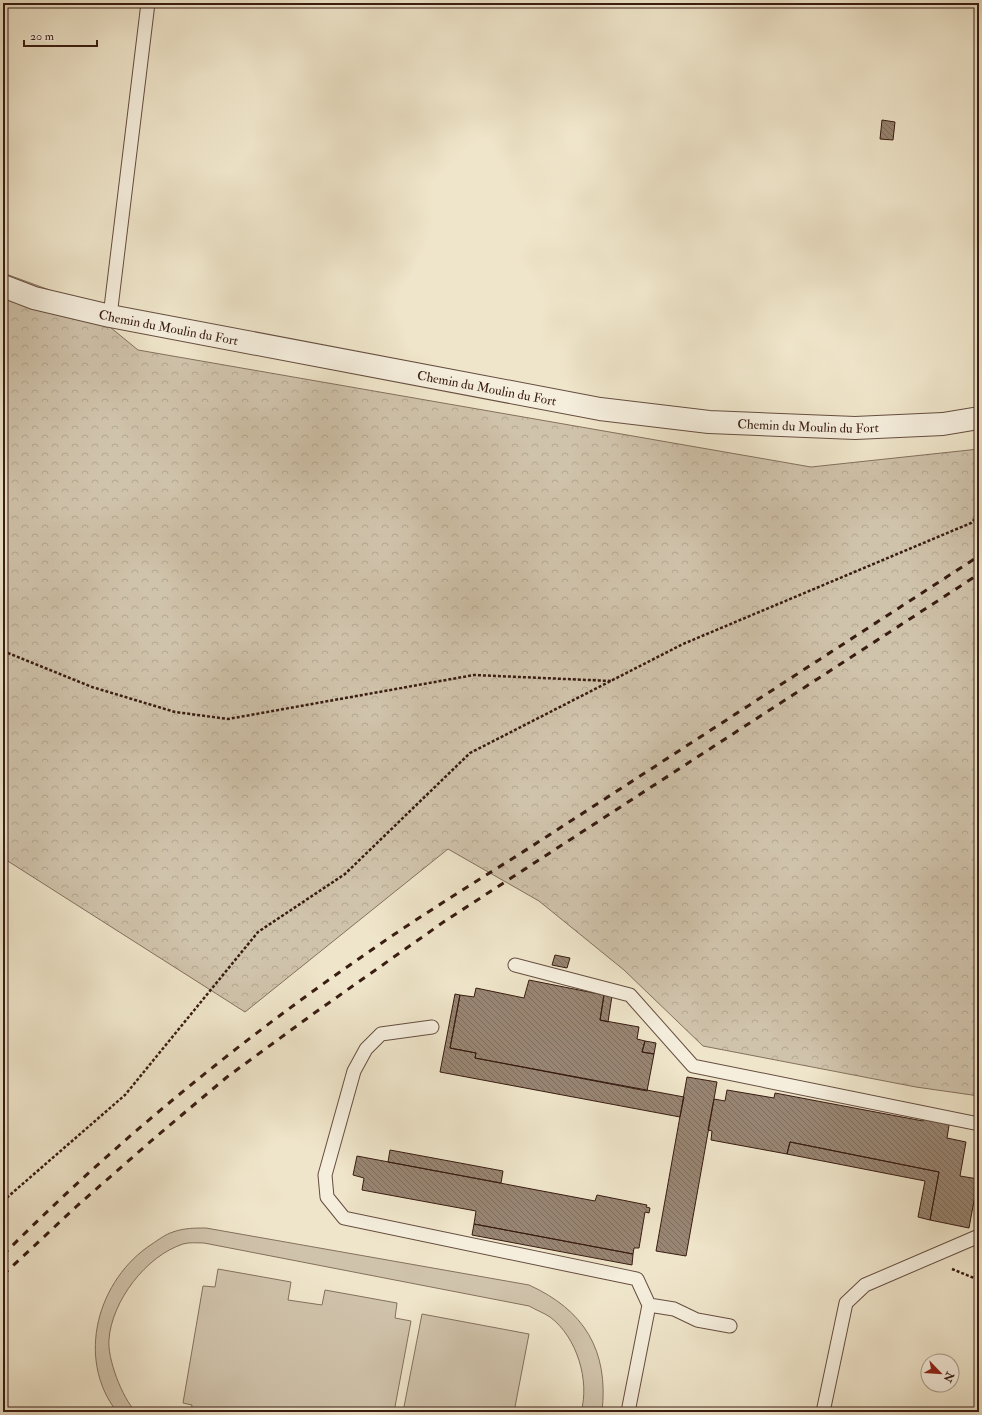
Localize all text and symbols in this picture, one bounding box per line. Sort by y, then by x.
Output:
scale bar [24,22,97,48]
text: 20 m [30,29,55,44]
street label: Chemin du Moulin du Fort [97,307,239,349]
street label: Chemin du Moulin du Fort [416,367,558,410]
street label: Chemin du Moulin du Fort [737,416,879,437]
north arrow [920,1353,960,1393]
text: N [940,1369,957,1385]

